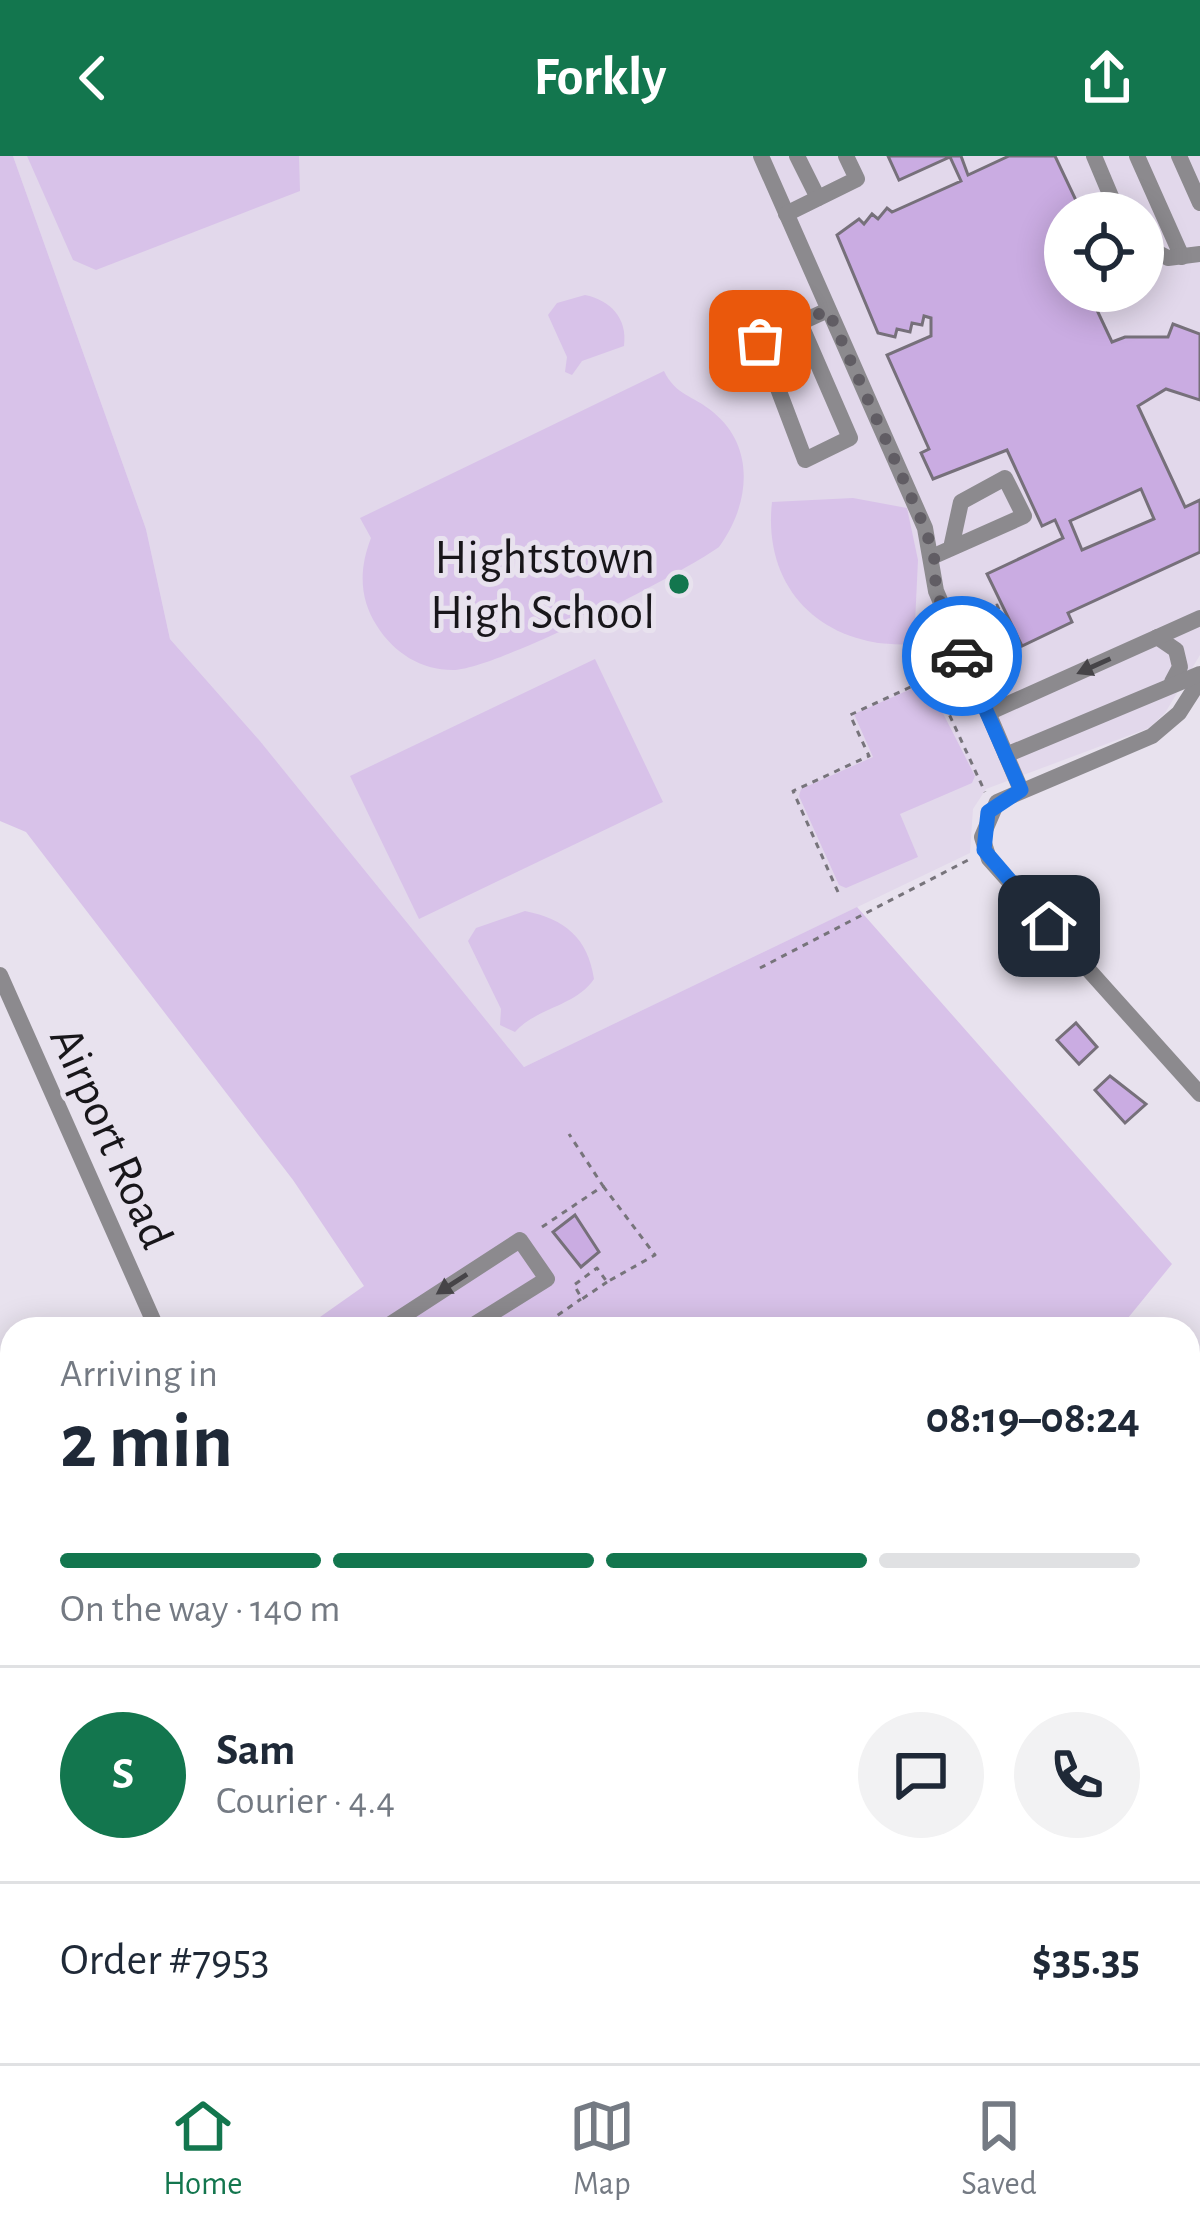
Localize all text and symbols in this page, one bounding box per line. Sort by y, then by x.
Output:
icon: back [60,45,126,111]
icon: share [1074,45,1140,111]
text: Forkly [534,51,666,105]
map controls [1044,192,1164,312]
button: locate [1044,192,1164,312]
pin [709,290,811,392]
icon: bag [727,308,793,374]
place label: Hightstown High School [430,535,655,638]
marker: Hightstown High School [666,571,692,597]
courier [902,596,1022,716]
icon: car [929,623,995,689]
one-way arrow [1076,656,1111,676]
pin [998,875,1100,977]
icon: home [1016,893,1082,959]
street label: Airport Road [40,1020,180,1256]
one-way arrow [435,1273,468,1295]
text: Arriving in [60,1355,218,1394]
text: 08:19–08:24 [926,1396,1140,1441]
text: 2 min [60,1404,233,1482]
text: On the way · 140 m [60,1590,341,1629]
button: chat [858,1712,984,1838]
button: phone [1014,1712,1140,1838]
text: Sam [216,1728,295,1773]
text: S [112,1752,134,1797]
text: Courier · 4.4 [216,1782,395,1821]
text: Order #7953 [60,1938,270,1983]
text: $35.35 [1032,1938,1140,1983]
tab: Home [163,2093,243,2205]
tab: Map [569,2093,635,2205]
tab: Saved [961,2093,1037,2205]

